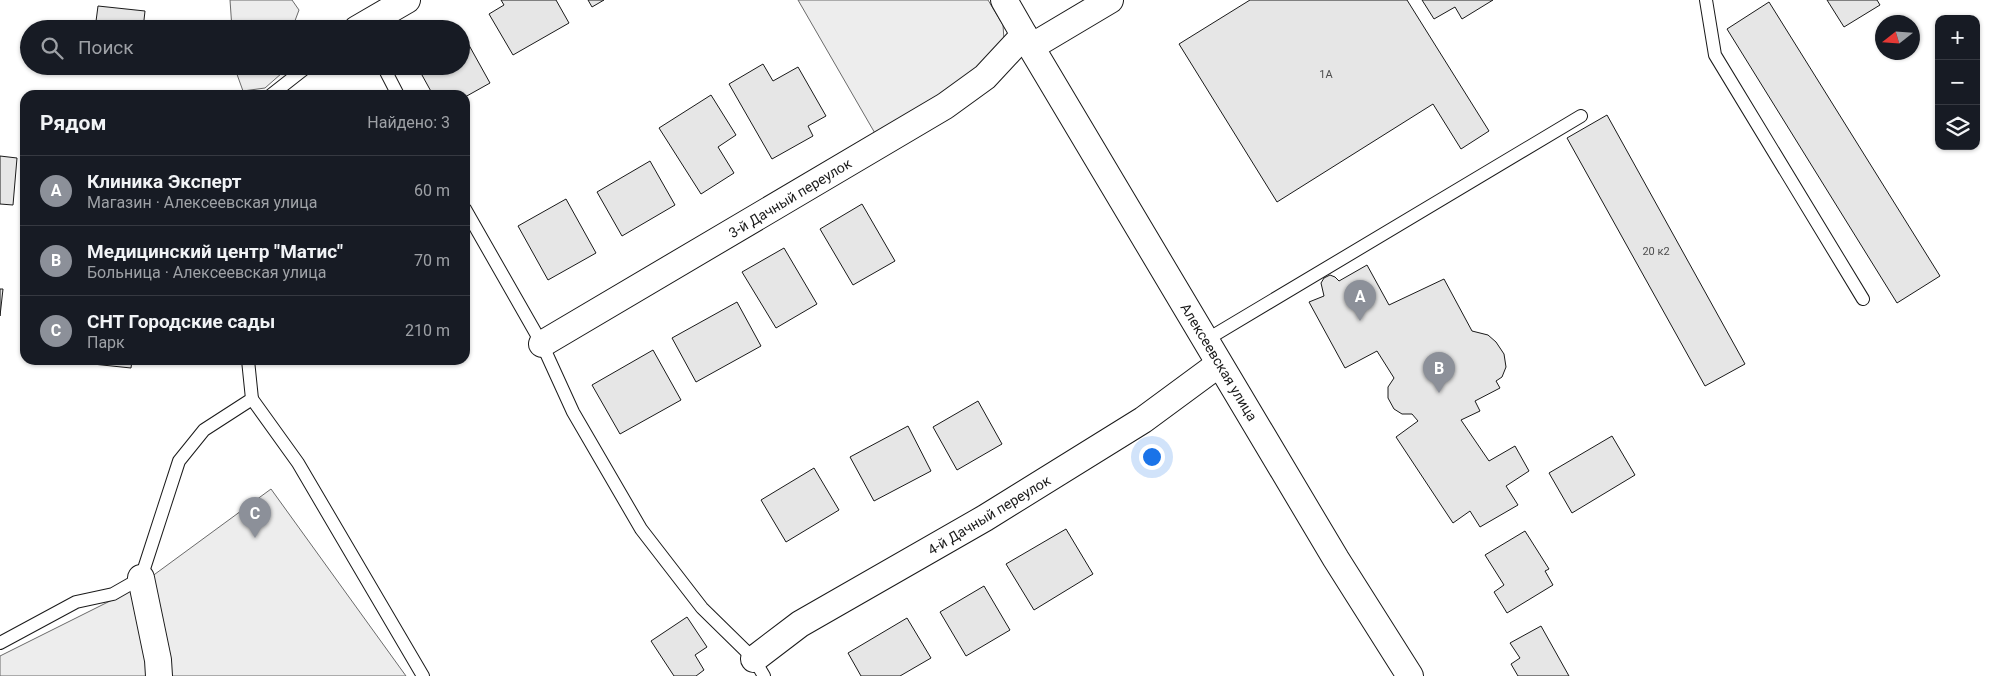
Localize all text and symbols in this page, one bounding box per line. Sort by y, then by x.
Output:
north arrow [1875,15,1920,60]
map controls [1935,15,1980,150]
button: + [1935,15,1980,60]
search box [20,20,470,75]
icon: search [38,34,66,62]
text: Поиск [78,36,134,59]
button: − [1935,60,1980,105]
house number: 1А [1319,68,1334,81]
button: layers [1935,105,1980,150]
text: Рядом [40,111,106,135]
text: Найдено: 3 [367,113,450,132]
street label: 3-й Дачный переулок [726,155,855,241]
text: Клиника Эксперт [87,170,242,193]
text: A [51,181,61,200]
text: 60 m [414,181,450,200]
text: Магазин · Алексеевская улица [87,193,318,212]
text: Медицинский центр "Матис" [87,240,343,263]
house number: 20 к2 [1642,245,1670,258]
text: B [51,251,61,270]
text: 70 m [414,251,450,270]
text: Больница · Алексеевская улица [87,263,327,282]
pin: A [1344,280,1376,321]
street label: Алексеевская улица [1178,300,1260,424]
text: СНТ Городские сады [87,310,275,333]
text: C [51,321,61,340]
text: 210 m [405,321,450,340]
text: Парк [87,333,125,352]
pin: B [1423,352,1455,393]
your location [1139,444,1165,470]
street label: 4-й Дачный переулок [925,472,1054,558]
pin: C [239,497,271,538]

